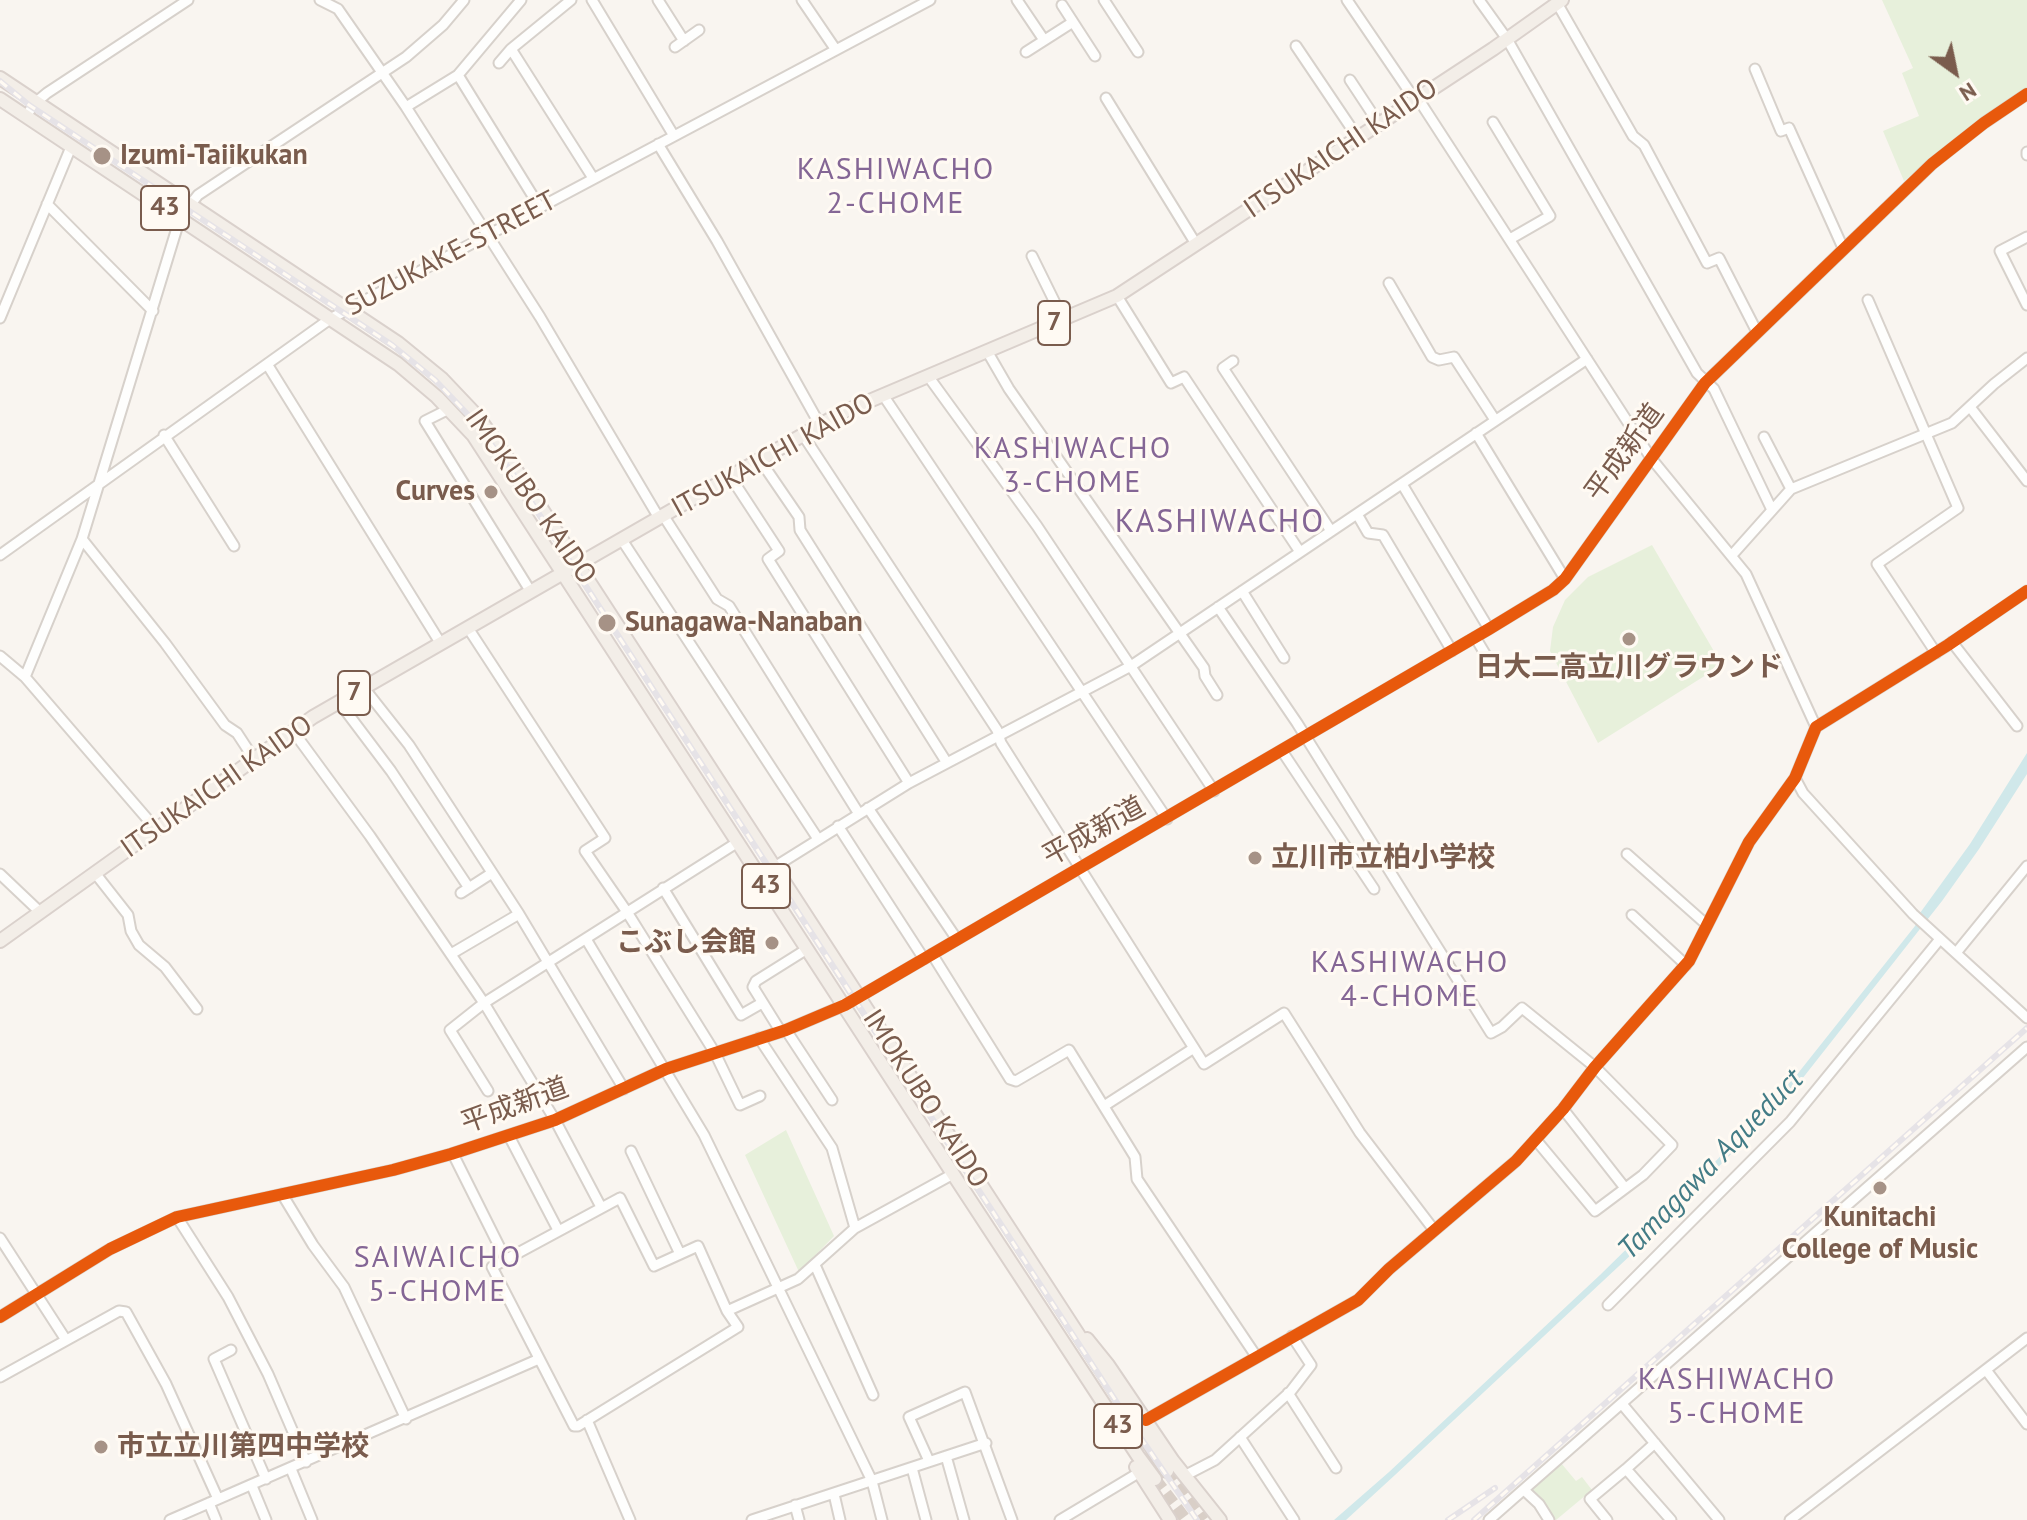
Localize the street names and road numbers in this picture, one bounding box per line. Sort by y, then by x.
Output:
street label: ITSUKAICHI KAIDO [1238,72,1444,226]
street label: SUZUKAKE-STREET [340,184,562,324]
road number: 43 [141,186,189,230]
road number: 7 [1038,301,1070,345]
street label: ITSUKAICHI KAIDO [666,386,880,526]
street label: 平成新道 [1578,398,1672,508]
street label: IMOKUBO KAIDO [457,403,603,591]
road number: 7 [338,671,370,715]
street label: ITSUKAICHI KAIDO [115,708,319,866]
street label: 平成新道 [1037,790,1151,874]
road number: 43 [742,864,790,908]
street label: IMOKUBO KAIDO [855,1003,995,1195]
street label: 平成新道 [457,1071,573,1141]
road number: 43 [1094,1404,1142,1448]

